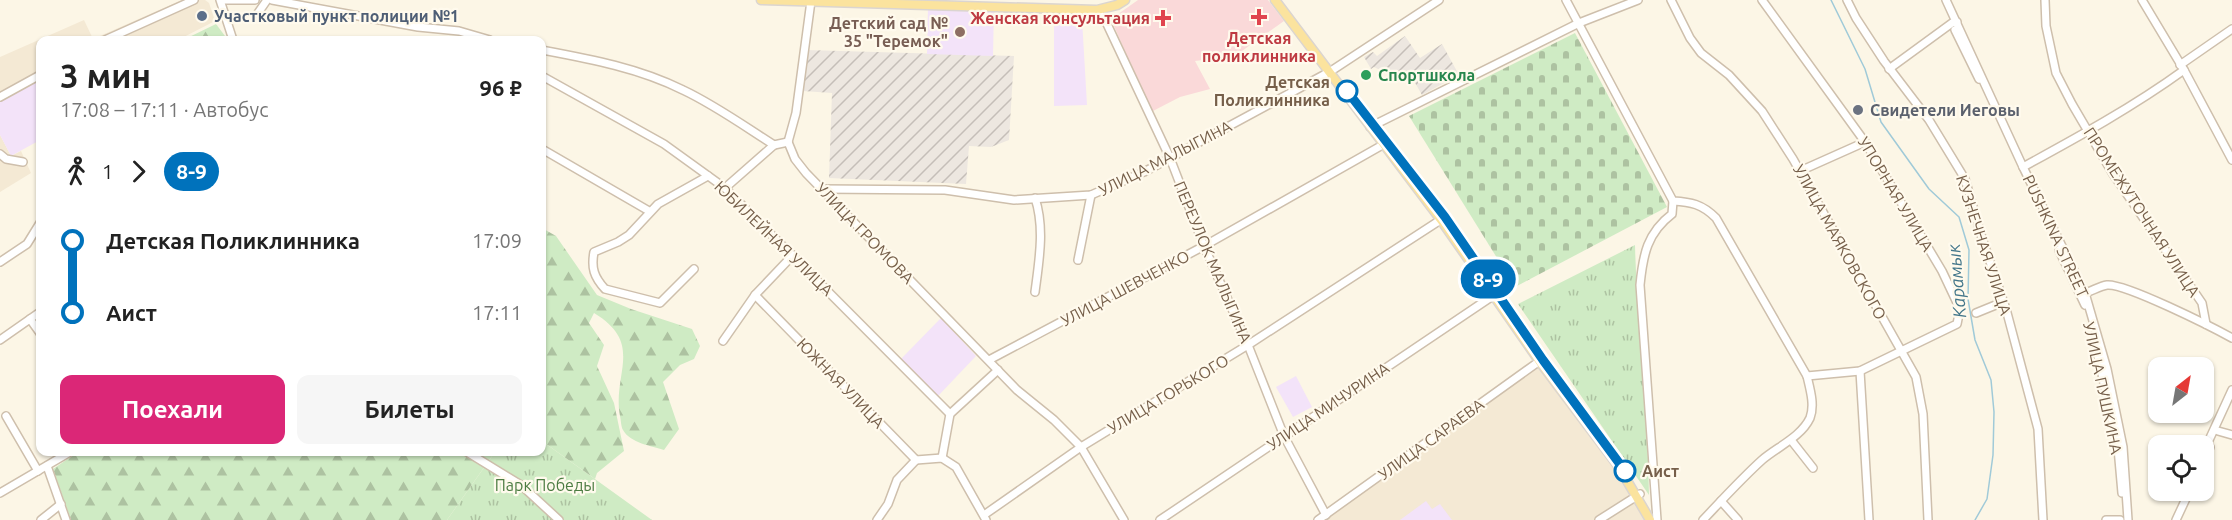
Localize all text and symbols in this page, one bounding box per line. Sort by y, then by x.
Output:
place label: Участковый пункт полиции №1 [214,7,459,25]
marker: Детская поликлинника [1250,8,1268,26]
marker: Участковый пункт полиции №1 [195,9,209,23]
place label: Женская консультация [970,9,1150,27]
marker: Женская консультация [1154,9,1172,27]
place label: Детский сад № 35 "Теремок" [829,14,948,50]
marker: Детский сад № 35 "Теремок" [953,25,967,39]
place label: Детская поликлинника [1202,29,1316,65]
text: 3 мин [60,57,151,94]
place label: Спортшкола [1378,66,1475,84]
marker: Спортшкола [1359,68,1373,82]
place label: Детская Поликлинника [1214,73,1330,109]
text: 96 ₽ [480,75,522,100]
marker: Детская Поликлинника [1336,80,1358,102]
text: 17:08 – 17:11 · Автобус [60,98,269,121]
place label: Свидетели Иеговы [1870,101,2020,119]
marker: Свидетели Иеговы [1851,103,1865,117]
street label: УЛИЦА МАЛЫГИНА [1096,116,1235,199]
street label: ПРОМЕЖУТОЧНАЯ УЛИЦА [2080,124,2204,301]
street label: УПОРНАЯ УЛИЦА [1855,134,1938,255]
icon: walk [60,155,93,188]
icon: forward [122,155,155,188]
text: 8-9 [176,159,207,183]
text: 1 [102,160,113,183]
street label: УЛИЦА МАЯКОВСКОГО [1790,161,1890,323]
street label: PUSHKINA STREET [2020,172,2092,300]
street label: КУЗНЕЧНАЯ УЛИЦА [1953,173,2015,318]
street label: ЮБИЛЕЙНАЯ УЛИЦА [711,176,838,299]
street label: ПЕРЕУЛОК МАЛЫГИНА [1171,178,1255,346]
street label: УЛИЦА ГРОМОВА [812,179,918,288]
text: Детская Поликлинника [106,228,360,253]
text: 17:09 [472,229,522,252]
water label: Карамык [1943,243,1969,319]
street label: УЛИЦА ШЕВЧЕНКО [1058,247,1192,329]
line badge: 8-9 [1454,260,1522,298]
text: 8-9 [1473,267,1503,291]
text: Аист [106,300,157,325]
text: 17:11 [472,301,522,324]
street label: УЛИЦА ПУШКИНА [2080,320,2126,456]
street label: ЮЖНАЯ УЛИЦА [794,334,889,432]
street label: УЛИЦА ГОРЬКОГО [1104,351,1232,437]
north arrow [2148,357,2214,423]
map controls [2148,357,2214,501]
street label: УЛИЦА МИЧУРИНА [1264,358,1393,453]
button: Поехали [60,375,285,444]
button: Билеты [297,375,522,444]
street label: УЛИЦА САРАЕВА [1375,394,1488,483]
button: locate [2148,435,2214,501]
marker: Аист [1614,460,1636,482]
place label: Аист [1642,462,1679,480]
park label: Парк Победы [495,476,595,494]

